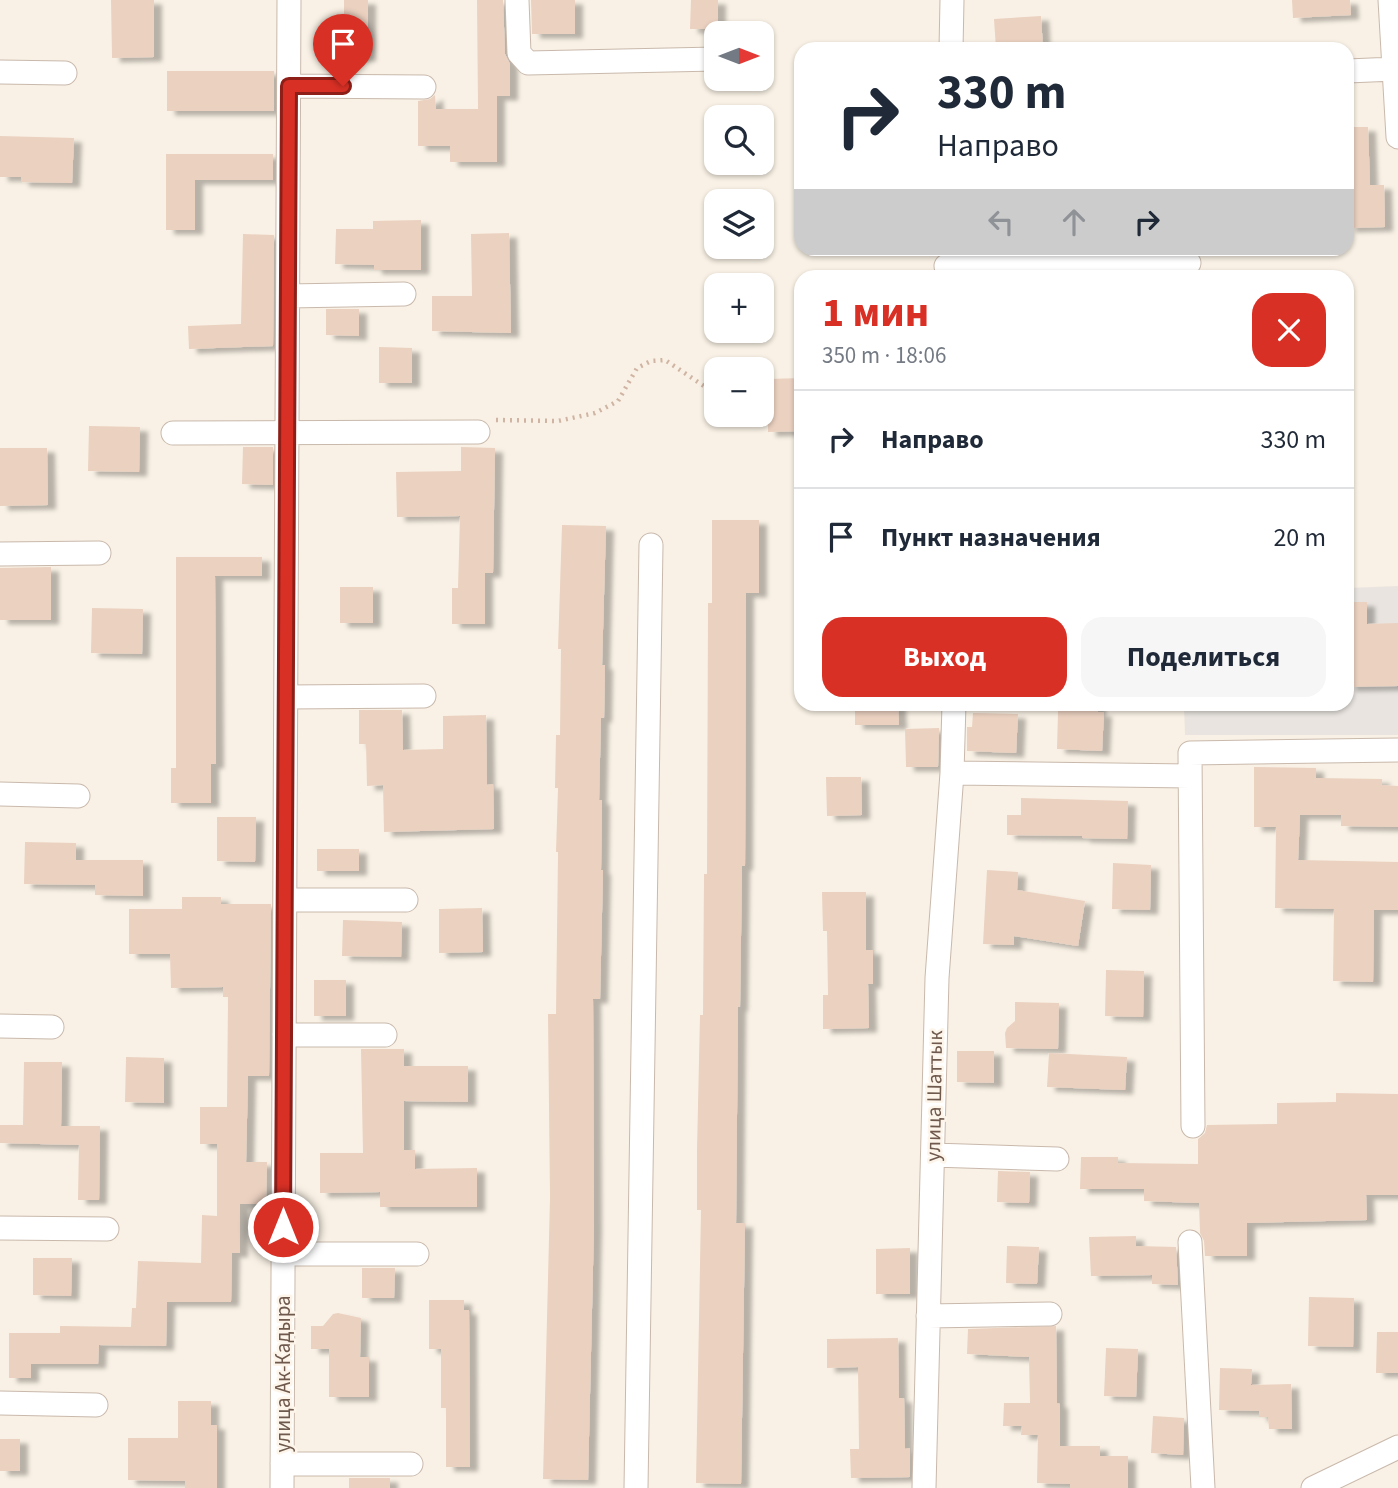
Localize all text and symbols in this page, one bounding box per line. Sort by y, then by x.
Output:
pin [313,14,373,86]
north arrow [704,21,774,91]
map controls [704,21,774,427]
icon: arrive [324,25,362,63]
text: 330 m [937,58,1066,128]
icon: right [822,70,913,161]
button: search [704,105,774,175]
text: Направо [937,123,1059,169]
button: layers [704,189,774,259]
icon: left [982,203,1020,241]
icon: ahead [1055,203,1093,241]
icon: right [1128,203,1166,241]
button: + [704,273,774,343]
text: 1 мин [822,283,929,343]
button: close [1252,293,1326,367]
text: 350 m · 18:06 [822,339,946,372]
button: − [704,357,774,427]
icon: right [822,420,860,458]
text: Направо [881,421,984,458]
text: 330 m [1260,421,1326,458]
icon: arrive [822,518,860,556]
text: Пункт назначения [881,519,1101,556]
text: 20 m [1273,519,1326,556]
button: Выход [822,617,1067,697]
button: Поделиться [1081,617,1326,697]
street label: улица Шаттык [918,1029,950,1162]
position arrow [246,1190,320,1264]
street label: улица Ак-Кадыра [268,1295,298,1453]

